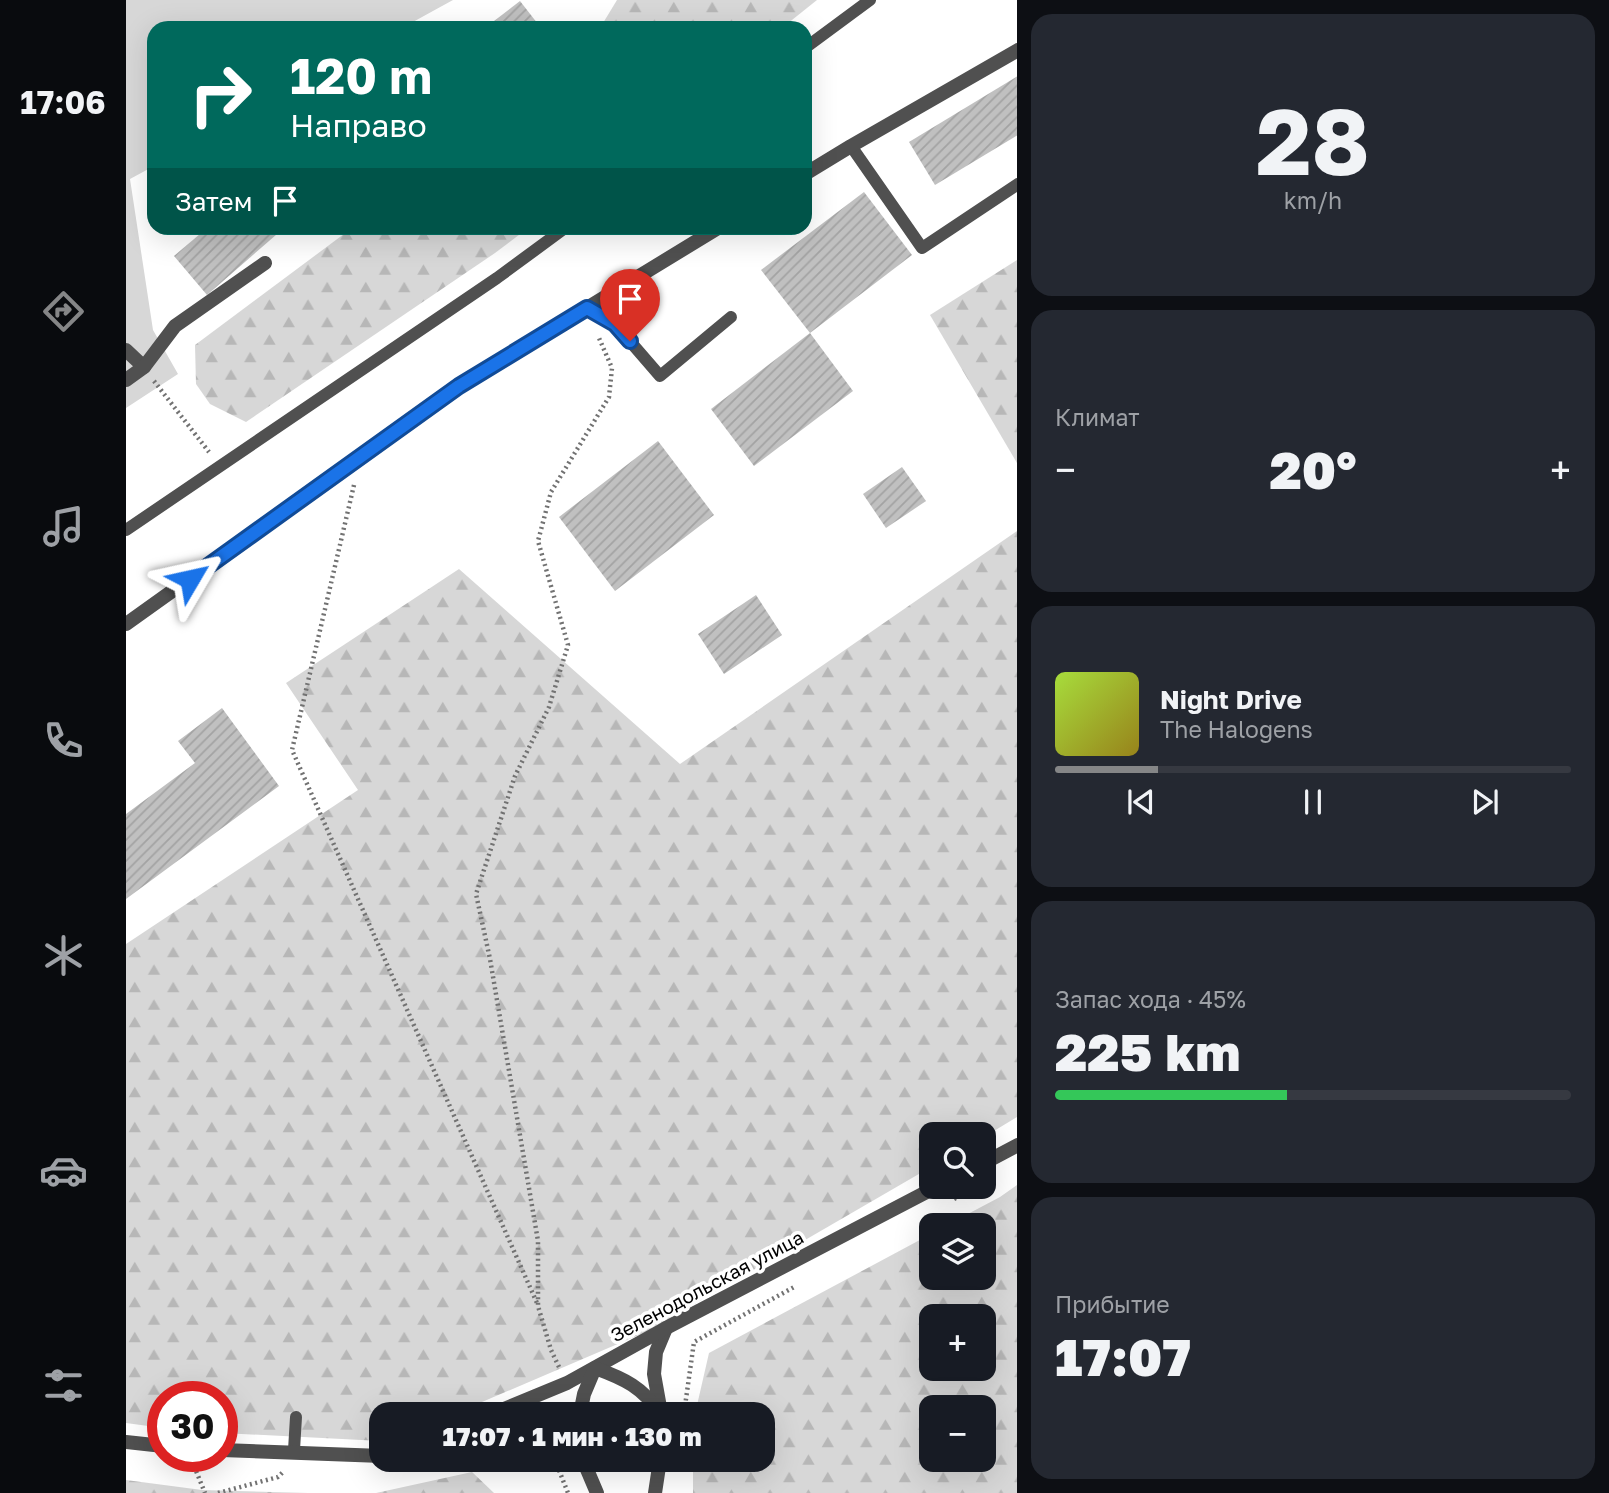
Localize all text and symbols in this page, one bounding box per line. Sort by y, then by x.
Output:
text: 120 m [290,46,432,105]
icon: right [175,49,266,140]
text: 17:06 [20,83,106,121]
text: 28 [1256,86,1370,195]
text: Направо [290,106,427,144]
icon: arrive [266,182,304,220]
text: Затем [175,186,252,217]
text: km/h [1284,186,1342,214]
pin [600,269,660,341]
icon: arrive [611,280,649,318]
icon: directions [39,287,88,336]
text: Климат [1055,403,1140,431]
text: 20° [1270,438,1356,500]
text: − [1055,447,1076,492]
text: + [1550,447,1571,492]
icon: music [39,502,88,551]
position arrow [153,542,227,616]
text: Night Drive [1160,684,1302,715]
text: The Halogens [1160,715,1313,743]
icon: phone [39,716,88,765]
icon: previous [1122,783,1160,821]
icon: pause [1294,783,1332,821]
icon: next [1466,783,1504,821]
icon: climate [39,931,88,980]
text: Запас хода · 45% [1055,985,1246,1013]
text: 225 km [1055,1020,1241,1082]
map controls [919,1122,996,1472]
button: search [919,1122,996,1199]
icon: car [39,1146,88,1195]
button: layers [919,1213,996,1290]
street label: Зеленодольская улица [606,1225,807,1346]
text: Прибытие [1055,1290,1170,1318]
button: + [919,1304,996,1381]
text: 17:07 [1055,1325,1191,1387]
icon: filters [39,1361,88,1410]
speed limit sign: 30 [147,1381,238,1472]
button: − [919,1395,996,1472]
text: 17:07 · 1 мин · 130 m [442,1421,702,1452]

